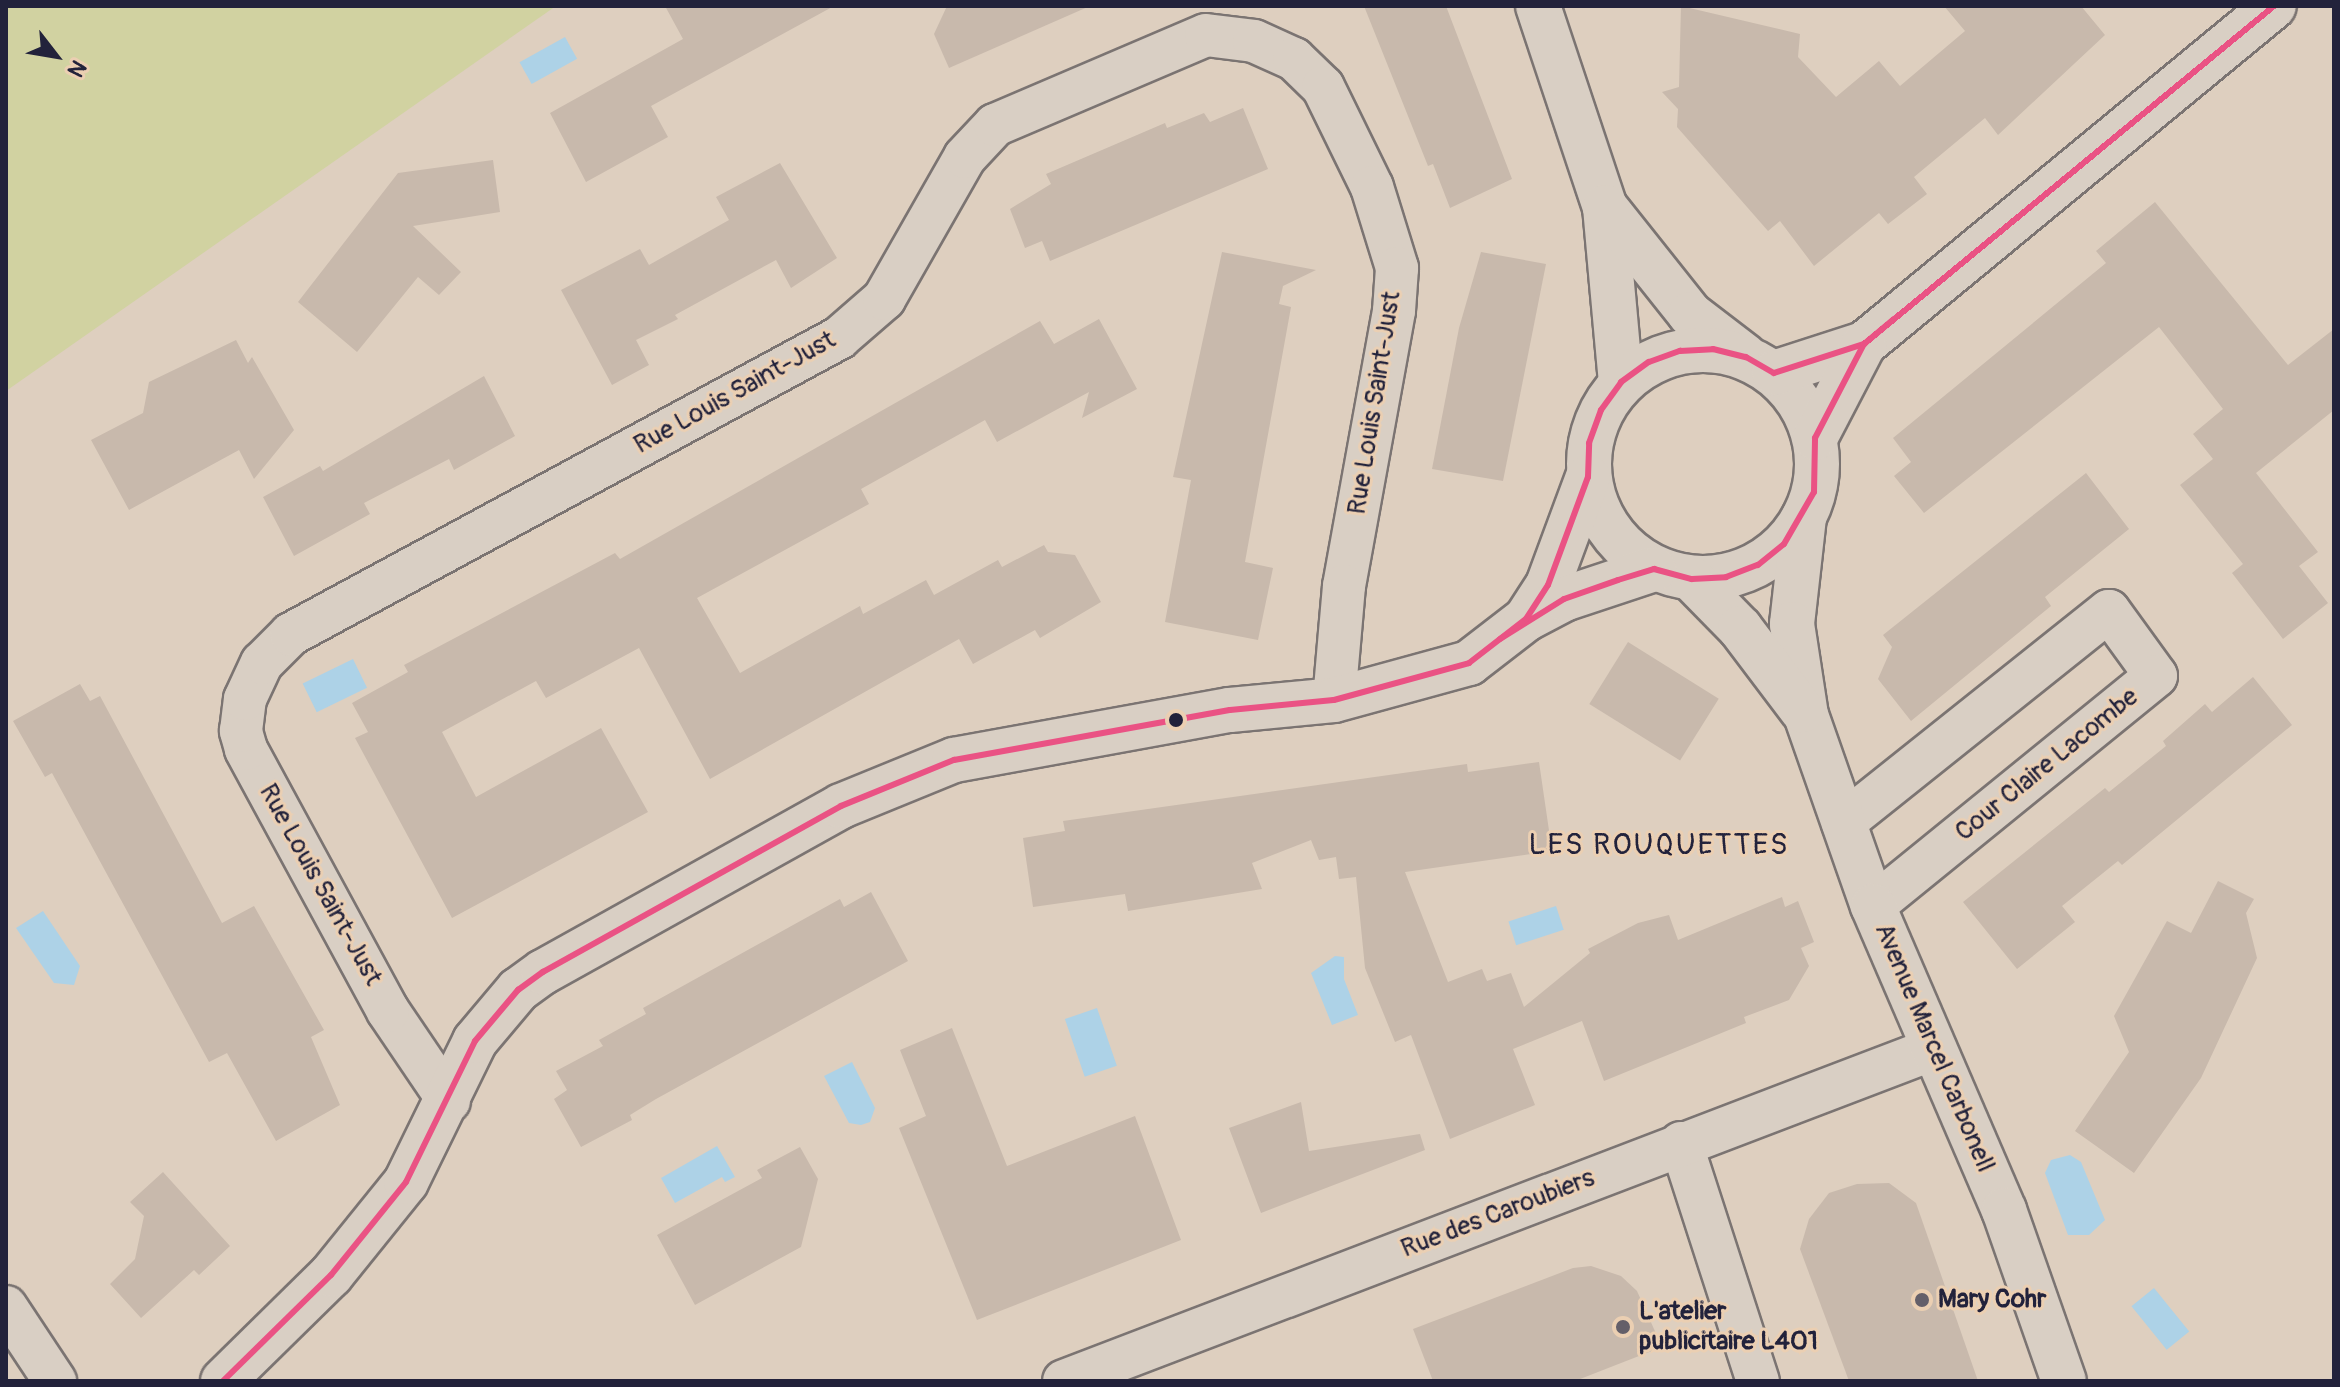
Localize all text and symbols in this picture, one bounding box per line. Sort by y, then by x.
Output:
north arrow [16,16,96,96]
text: N [61,55,92,82]
street label: Rue Louis Saint-Just [1342,289,1408,517]
street label: Rue Louis Saint-Just [629,325,841,461]
street label: Cour Claire Lacombe [1949,682,2145,848]
unlabelled marker [1168,712,1184,728]
street label: Rue Louis Saint-Just [252,779,388,991]
district label: LES ROUQUETTES [1529,827,1789,863]
street label: Avenue Marcel Carbonell [1867,919,2001,1177]
street label: Rue des Caroubiers [1397,1163,1599,1265]
place label: Mary Cohr [1938,1284,2046,1316]
marker: Mary Cohr [1913,1291,1931,1309]
place label: L'atelier publicitaire L401 [1639,1296,1818,1358]
marker: L'atelier publicitaire L401 [1614,1318,1632,1336]

